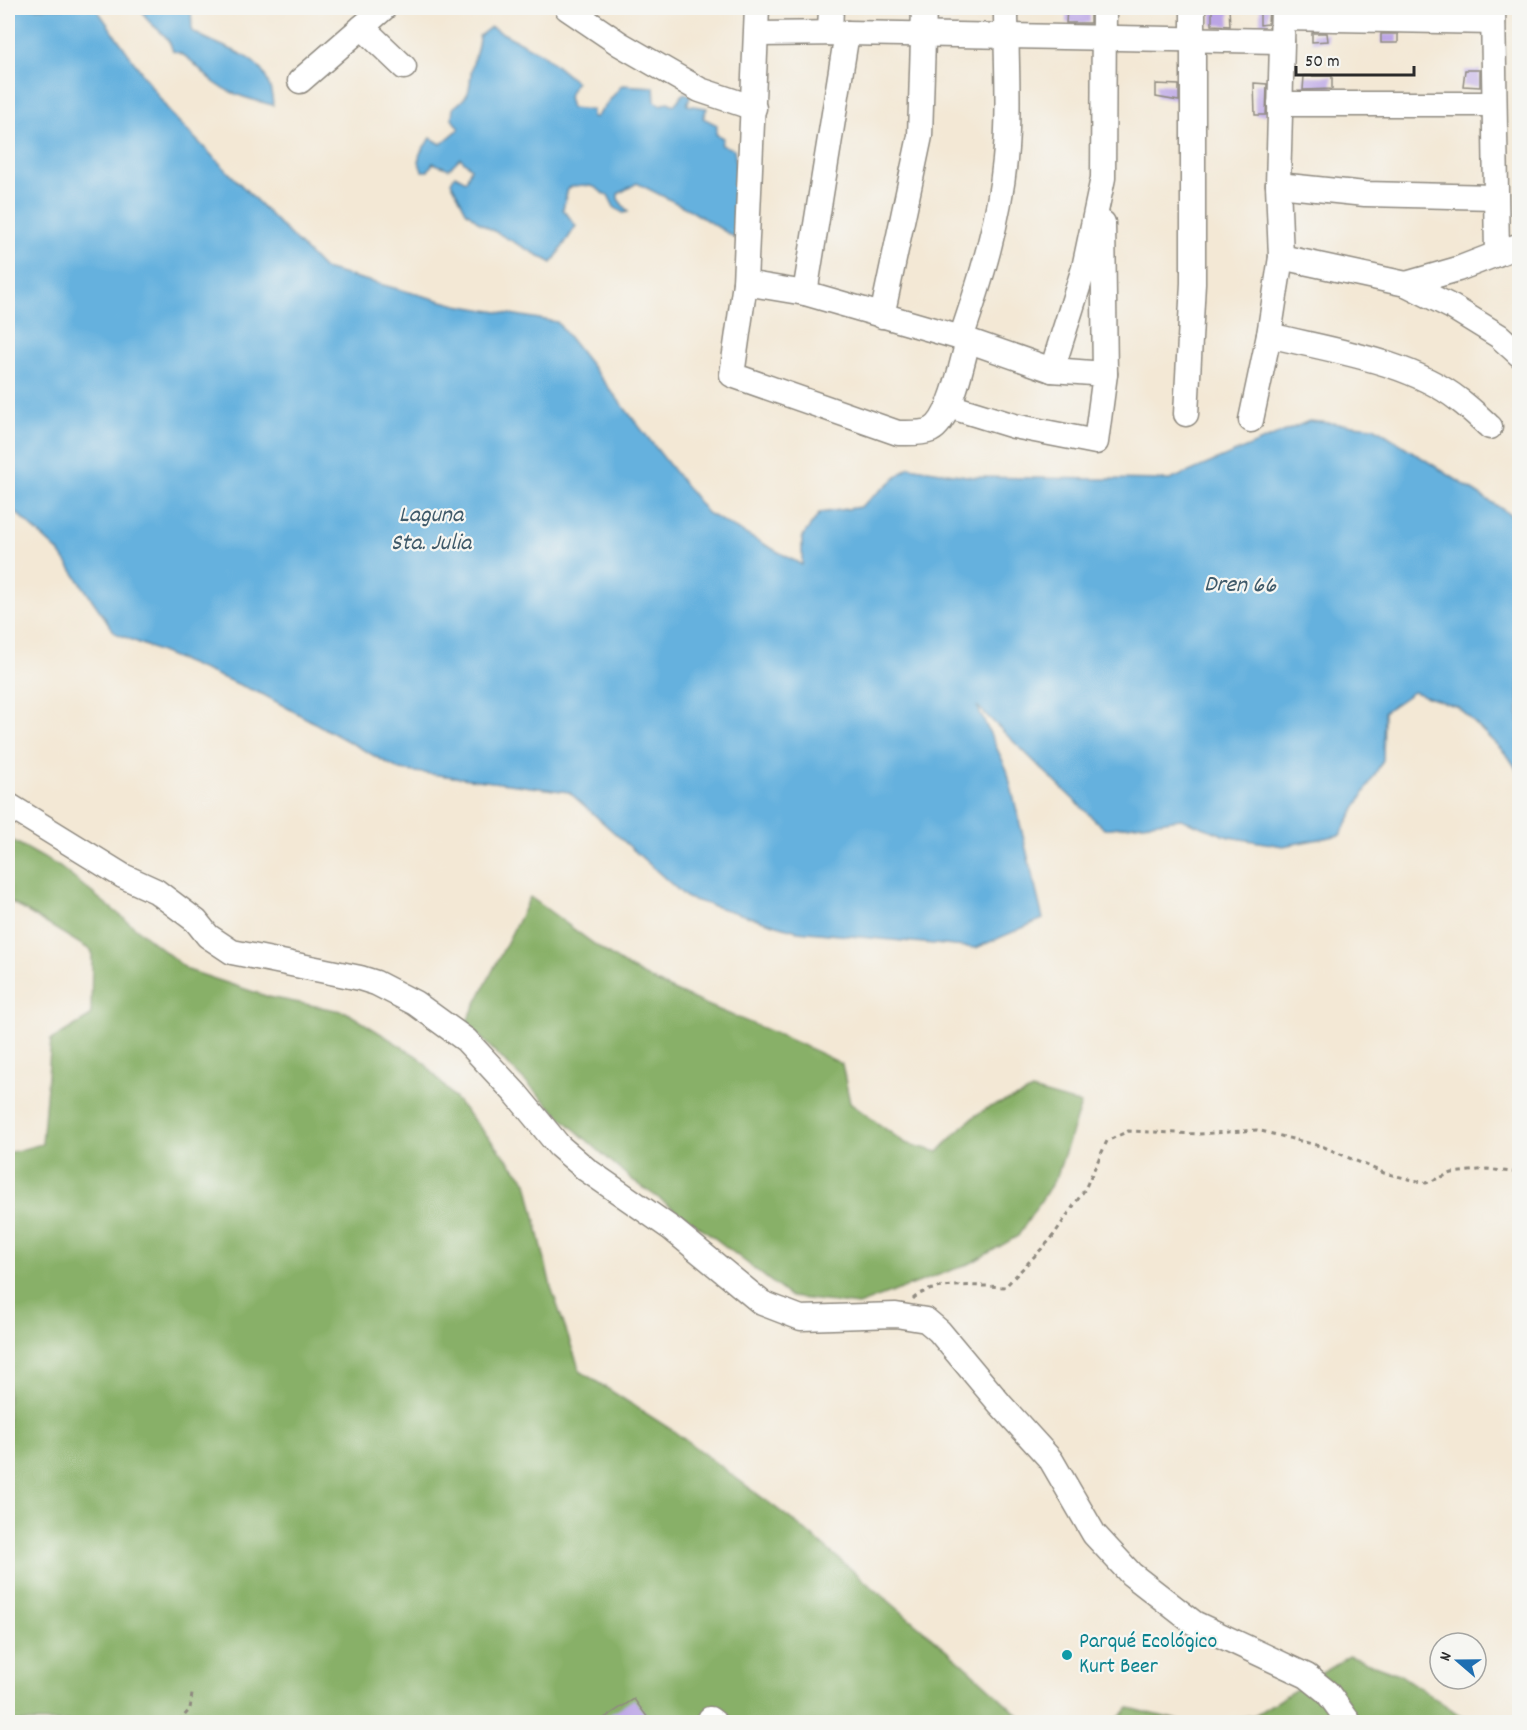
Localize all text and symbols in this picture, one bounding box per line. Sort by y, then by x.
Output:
scale bar [1296,39,1414,77]
text: 50 m [1305,50,1340,75]
water label: Laguna Sta. Julia [391,499,473,561]
water label: Dren 66 [1204,568,1278,604]
place label: Parqué Ecológico Kurt Beer [1079,1627,1217,1683]
north arrow [1428,1631,1488,1691]
marker: Parqué Ecológico Kurt Beer [1060,1648,1074,1662]
text: N [1434,1649,1458,1664]

